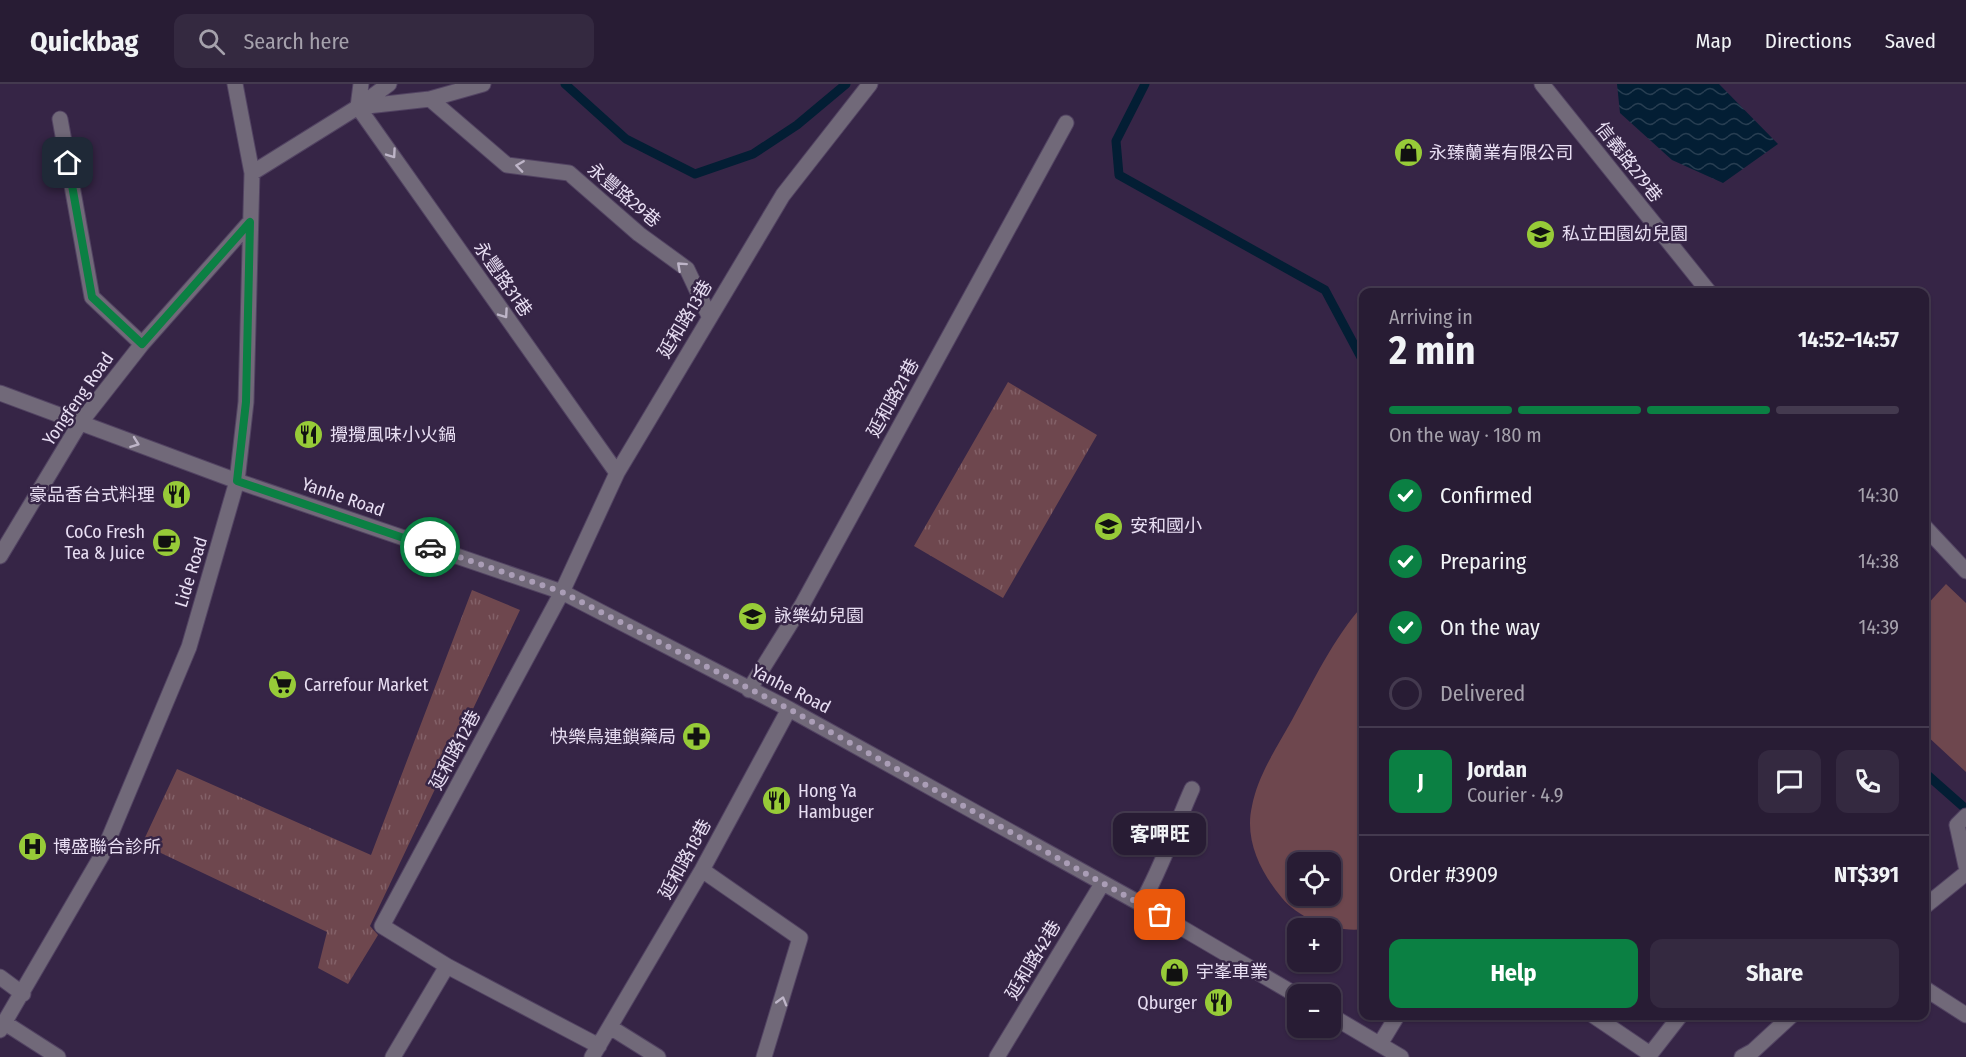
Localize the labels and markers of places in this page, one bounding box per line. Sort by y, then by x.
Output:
pin [42,137,93,188]
shop icon: 永臻蘭業有限公司 [1392,137,1424,169]
place label: 永臻蘭業有限公司 [1429,142,1573,164]
school or university icon: 私立田園幼兒園 [1525,218,1557,250]
place label: 私立田園幼兒園 [1562,223,1688,245]
restaurant icon: 攪攪風味小火鍋 [293,419,325,451]
place label: 攪攪風味小火鍋 [330,424,456,446]
restaurant icon: 豪品香台式料理 [160,479,192,511]
place label: 豪品香台式料理 [29,484,155,506]
school or university icon: 安和國小 [1093,510,1125,542]
place label: 安和國小 [1130,515,1202,537]
place label: CoCo Fresh Tea & Juice [65,521,145,564]
cafe icon: CoCo Fresh Tea & Juice [150,526,182,558]
school or university icon: 詠樂幼兒園 [737,600,769,632]
place label: 詠樂幼兒園 [774,605,864,627]
supermarket icon: Carrefour Market [267,669,299,701]
place label: Carrefour Market [304,674,428,696]
pharmacy icon: 快樂鳥連鎖藥局 [681,721,713,753]
place label: 快樂鳥連鎖藥局 [550,726,676,748]
place label: Hong Ya Hambuger [798,780,875,823]
restaurant icon: Hong Ya Hambuger [761,785,793,817]
callout: 客呷旺 [1114,813,1206,855]
hospital icon: 博盛聯合診所 [16,831,48,863]
place label: 博盛聯合診所 [53,836,161,858]
pin [1134,889,1185,940]
shop icon: 宇峯車業 [1159,956,1191,988]
place label: 宇峯車業 [1196,961,1268,983]
restaurant icon: Qburger [1202,987,1234,1019]
place label: Qburger [1137,992,1198,1014]

